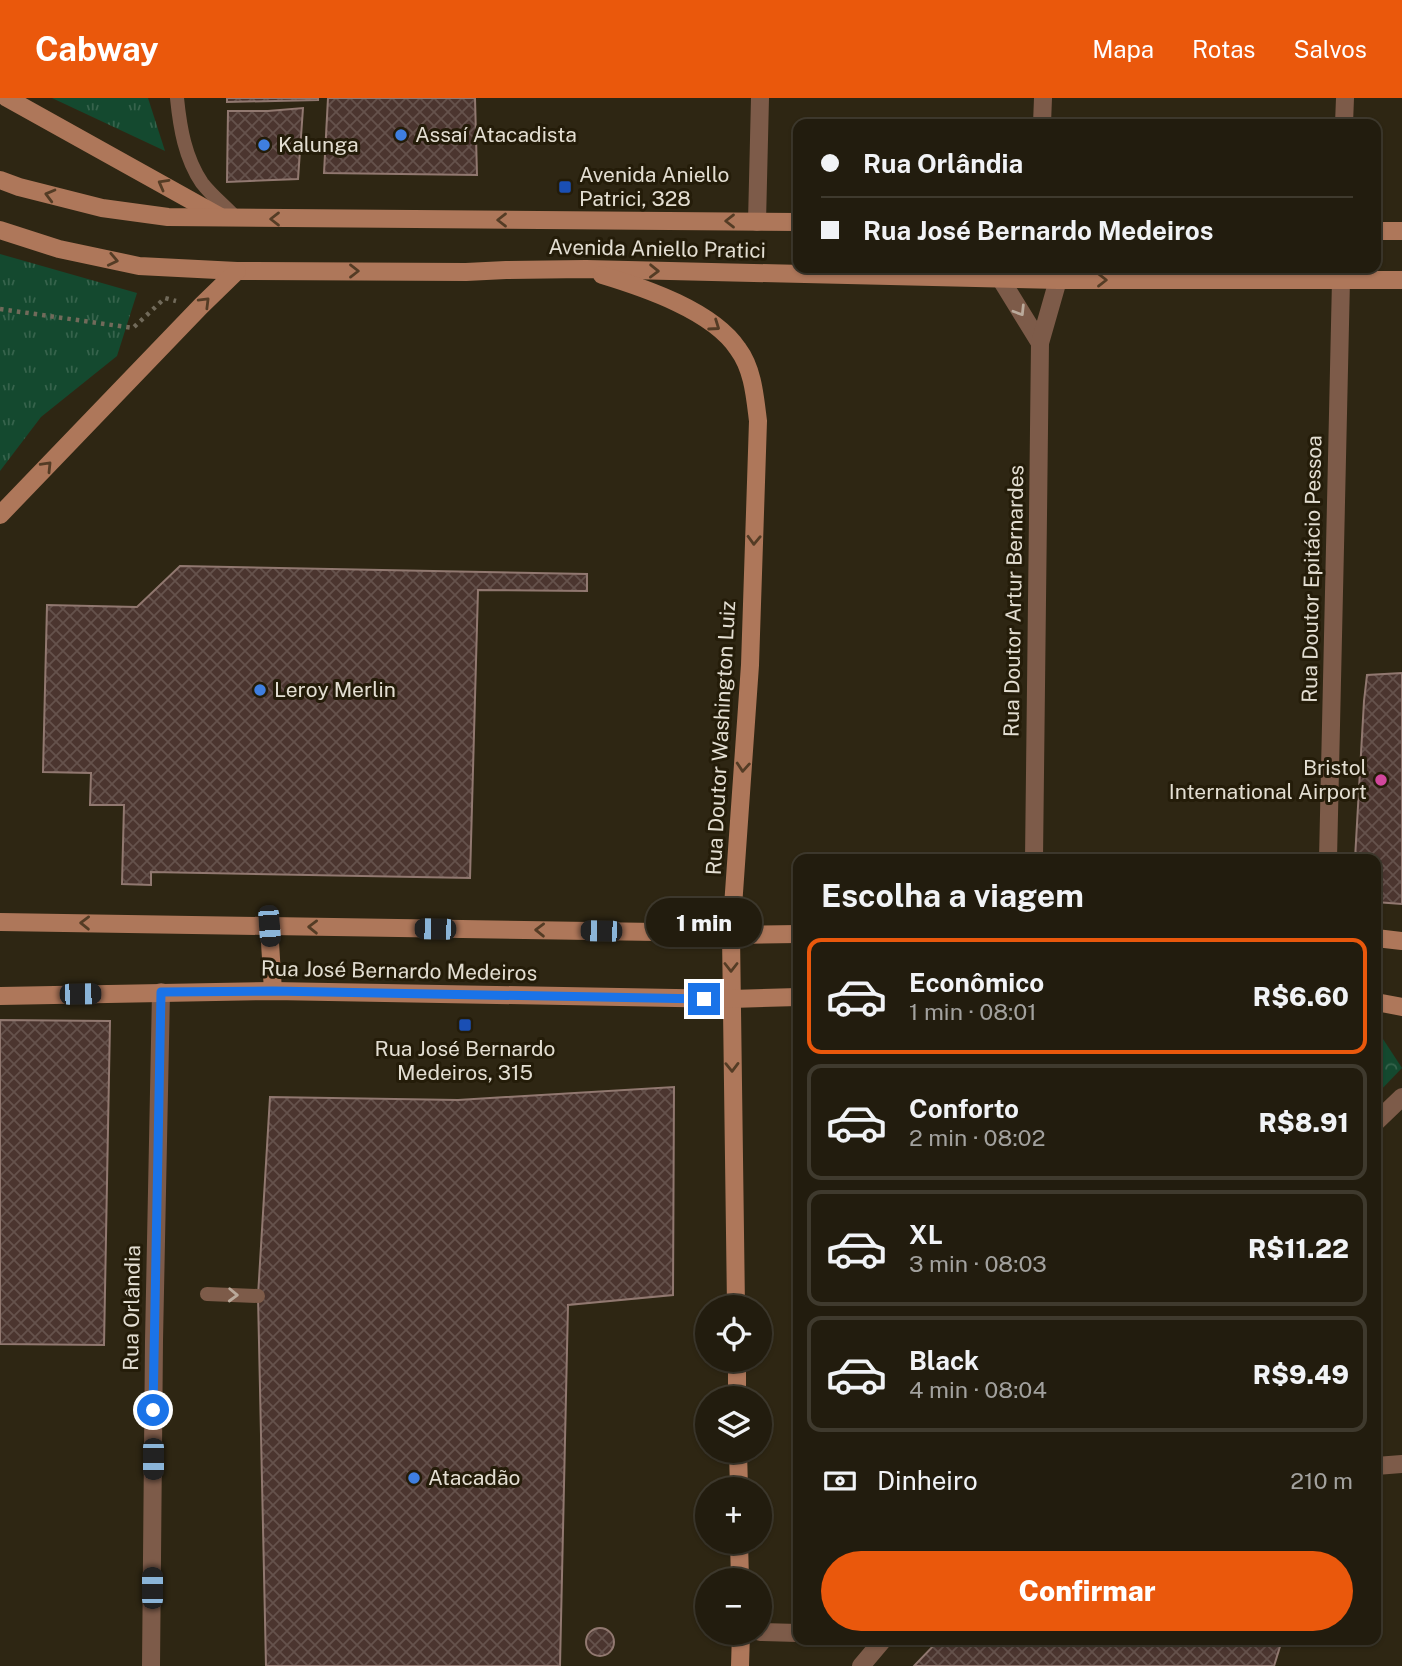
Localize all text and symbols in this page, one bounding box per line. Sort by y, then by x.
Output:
text: Cabway [35,30,159,68]
text: Mapa [1092,35,1154,63]
text: Rotas [1192,35,1255,63]
text: Salvos [1293,35,1367,63]
place label: Assaí Atacadista [415,122,577,147]
marker: Assaí Atacadista [393,127,409,143]
place label: Kalunga [278,132,359,157]
marker: Kalunga [256,137,272,153]
text: Rua Orlândia [863,148,1023,179]
place label: Avenida Aniello Patrici, 328 [579,162,729,211]
one-way arrow [157,179,170,192]
marker: Avenida Aniello Patrici, 328 [557,179,573,195]
one-way arrow [44,189,56,203]
one-way arrow [269,211,280,227]
one-way arrow [497,212,507,228]
one-way arrow [724,214,735,229]
text: Rua José Bernardo Medeiros [863,215,1213,246]
street label: Avenida Aniello Pratici [548,234,766,263]
one-way arrow [107,252,119,267]
one-way arrow [649,263,660,278]
one-way arrow [349,264,360,279]
one-way arrow [1097,272,1108,288]
one-way arrow [197,298,210,311]
one-way arrow [1012,303,1025,316]
one-way arrow [707,318,720,330]
street label: Rua Doutor Epitácio Pessoa [1297,435,1326,703]
one-way arrow [39,461,52,474]
street label: Rua Doutor Artur Bernardes [999,465,1028,737]
one-way arrow [746,535,762,546]
street label: Rua Doutor Washington Luiz [701,600,740,876]
place label: Leroy Merlin [274,677,396,702]
marker: Leroy Merlin [252,682,268,698]
place label: Bristol International Airport [1169,755,1367,804]
one-way arrow [736,762,751,773]
marker: Bristol International Airport [1373,772,1389,788]
text: Escolha a viagem [821,877,1084,914]
callout: 1 min [646,898,762,946]
car [258,904,281,948]
text: 1 min [676,909,732,936]
one-way arrow [79,915,90,931]
car [414,918,457,940]
one-way arrow [307,919,318,934]
car [580,920,623,942]
one-way arrow [534,923,545,938]
street label: Rua José Bernardo Medeiros [261,956,537,985]
one-way arrow [723,962,739,973]
icon: car [825,965,888,1028]
text: Econômico [909,967,1044,998]
text: R$6.60 [1253,981,1349,1012]
car [59,983,102,1005]
route end [688,983,720,1015]
text: 1 min · 08:01 [909,998,1037,1025]
marker: Rua José Bernardo Medeiros, 315 [457,1017,473,1033]
place label: Rua José Bernardo Medeiros, 315 [375,1036,555,1085]
one-way arrow [724,1062,740,1073]
icon: car [825,1091,888,1154]
text: Conforto [909,1093,1019,1124]
text: R$8.91 [1259,1107,1349,1138]
text: 2 min · 08:02 [909,1124,1045,1151]
icon: car [825,1217,888,1280]
text: XL [909,1219,943,1250]
text: R$11.22 [1248,1233,1349,1264]
street label: Rua Orlândia [118,1245,145,1371]
text: 3 min · 08:03 [909,1250,1047,1277]
one-way arrow [228,1287,239,1302]
map controls [695,1295,772,1645]
button: locate [695,1295,772,1372]
icon: car [825,1343,888,1406]
text: Black [909,1345,979,1376]
text: R$9.49 [1253,1359,1349,1390]
text: 4 min · 08:04 [909,1376,1047,1403]
button: layers [695,1386,772,1463]
route start [137,1394,169,1426]
car [143,1438,164,1480]
icon: cash [821,1462,859,1500]
place label: Atacadão [428,1465,520,1490]
text: Dinheiro [877,1465,978,1496]
text: 210 m [1290,1467,1353,1494]
marker: Atacadão [406,1470,422,1486]
button: + [695,1477,772,1554]
button: Confirmar [821,1551,1353,1631]
car [142,1567,163,1609]
button: − [695,1568,772,1645]

